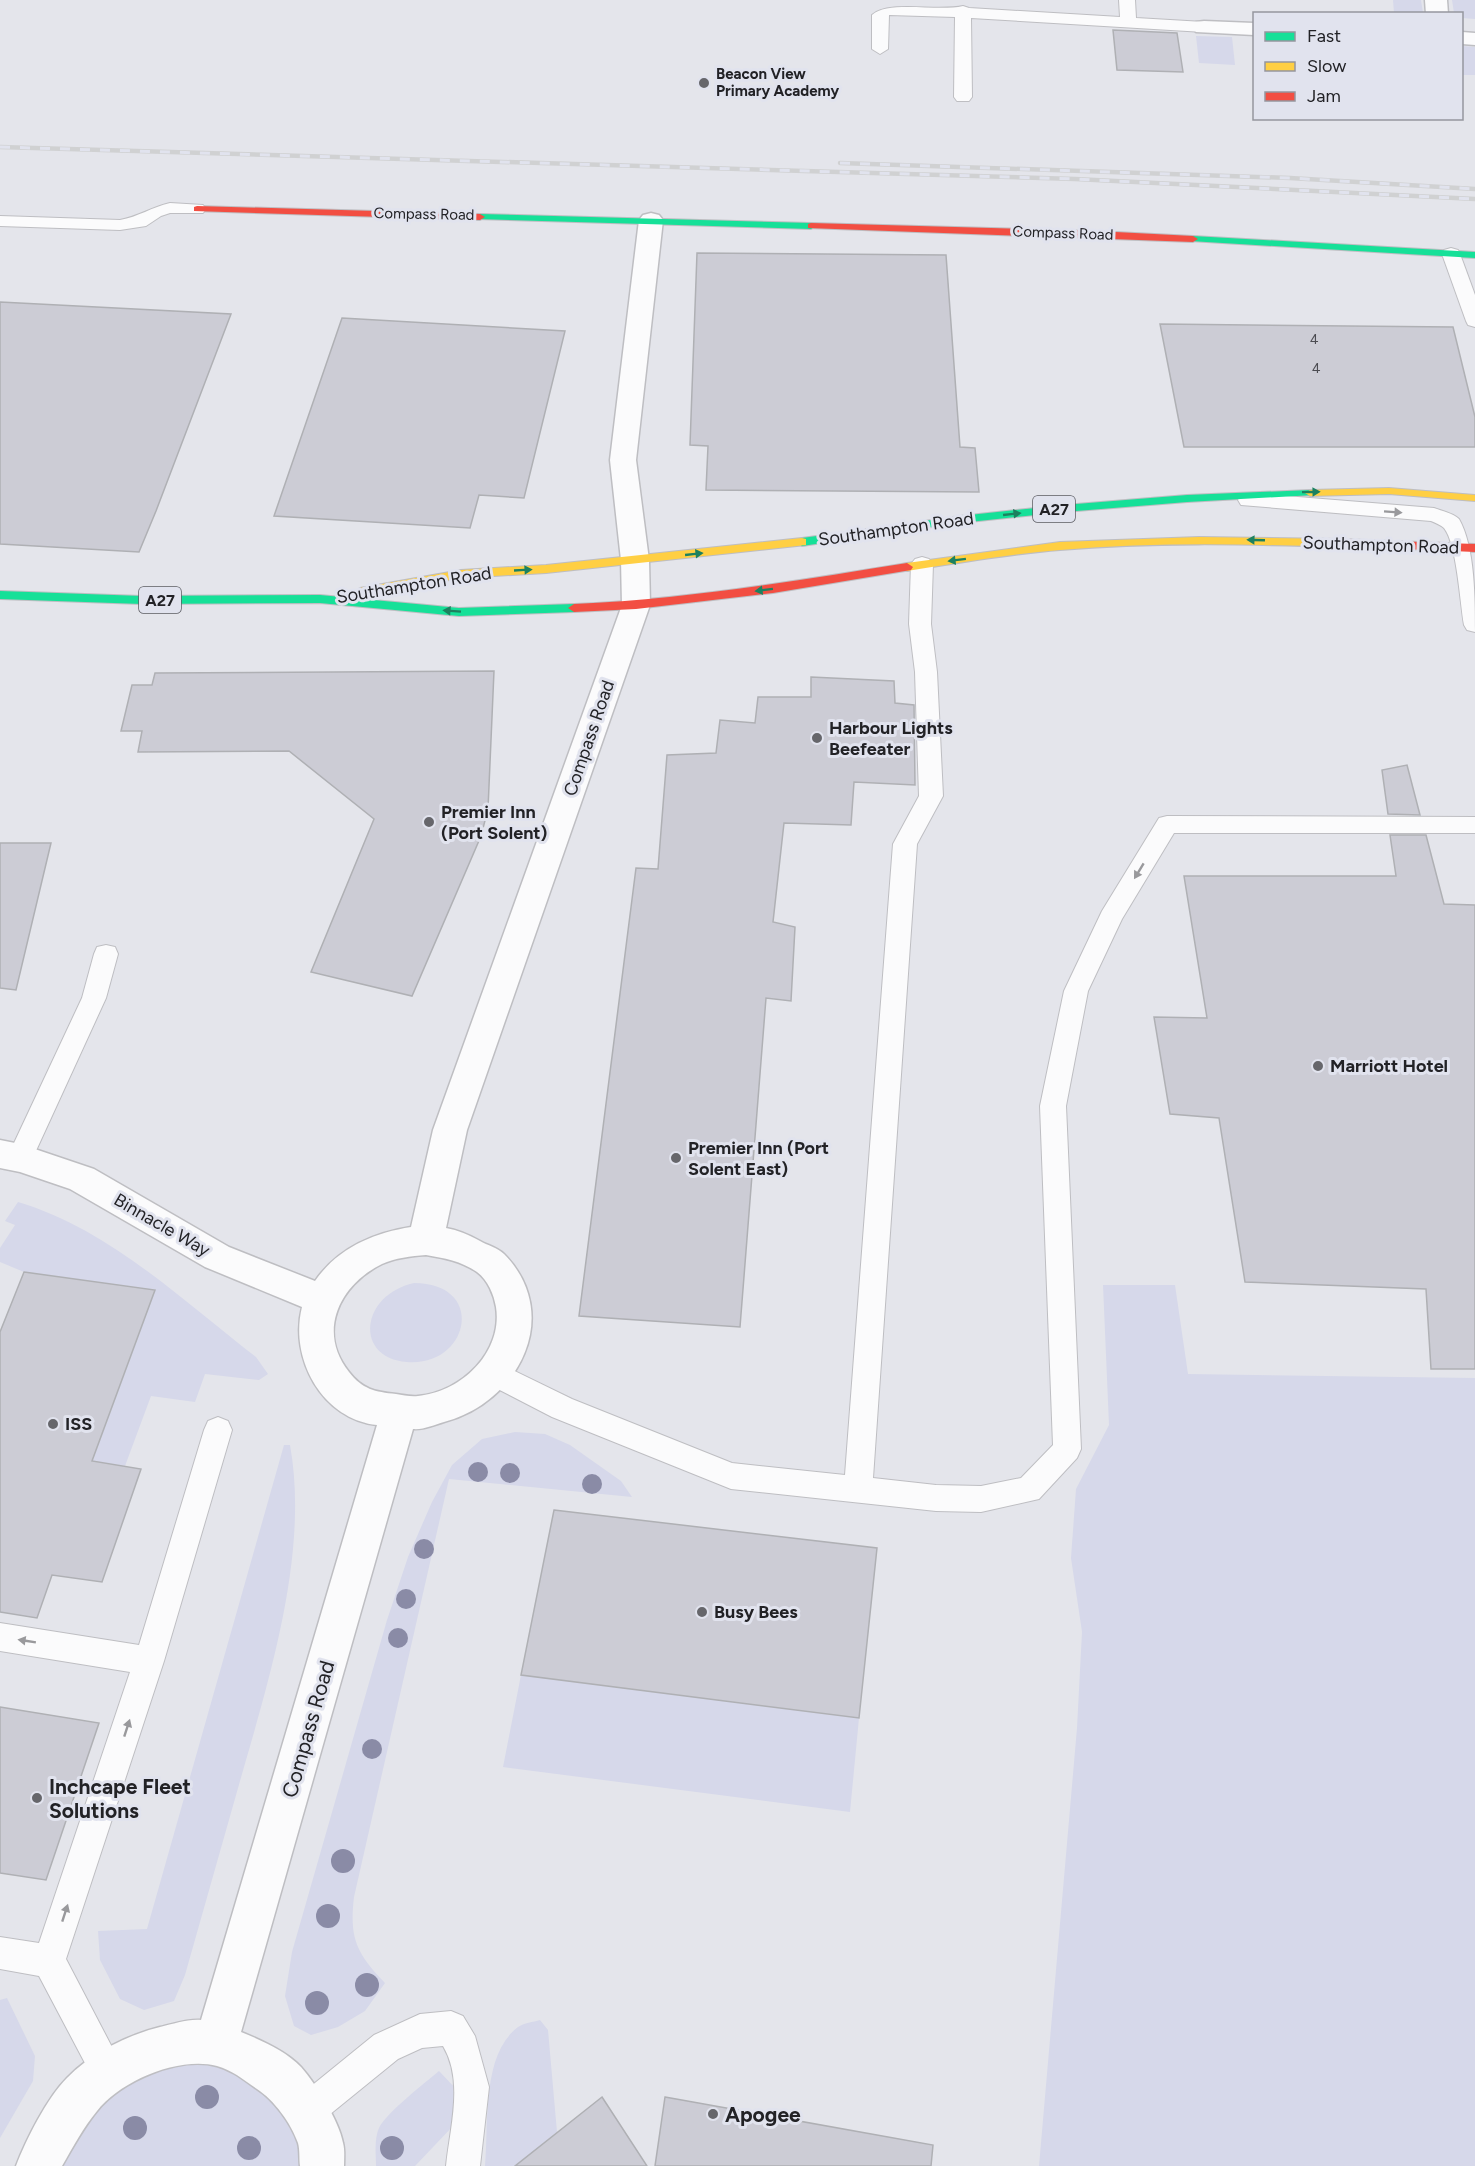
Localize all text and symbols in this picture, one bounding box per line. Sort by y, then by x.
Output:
legend [1253,12,1463,120]
text: Fast [1307,25,1341,47]
text: Slow [1307,55,1346,77]
place label: Beacon View Primary Academy [716,65,839,100]
marker: Beacon View Primary Academy [697,76,711,90]
text: Jam [1307,85,1341,107]
street label: Compass Road [373,204,475,224]
street label: Compass Road [1012,222,1114,244]
house number: 4 [1310,331,1319,348]
house number: 4 [1312,360,1321,377]
one-way arrow [1302,487,1321,497]
road number: A27 [1033,496,1075,522]
street label: Southampton Road [817,507,975,551]
one-way arrow [1384,507,1403,517]
one-way arrow [1003,509,1022,519]
street label: Southampton Road [1302,531,1460,559]
one-way arrow [1246,535,1265,545]
one-way arrow [684,549,703,559]
one-way arrow [947,555,966,564]
street label: Southampton Road [335,562,493,608]
one-way arrow [514,565,533,575]
one-way arrow [754,585,773,594]
road number: A27 [139,587,181,613]
one-way arrow [442,606,461,616]
street label: Compass Road [559,677,619,799]
place label: Harbour Lights Beefeater [829,717,953,760]
marker: Harbour Lights Beefeater [810,731,824,745]
place label: Premier Inn (Port Solent) [441,801,548,844]
marker: Premier Inn (Port Solent) [422,815,436,829]
one-way arrow [1133,863,1144,879]
place label: Marriott Hotel [1330,1055,1448,1077]
marker: Marriott Hotel [1311,1059,1325,1073]
place label: Premier Inn (Port Solent East) [688,1137,829,1180]
marker: Premier Inn (Port Solent East) [669,1151,683,1165]
street label: Binnacle Way [110,1189,214,1262]
place label: ISS [65,1413,92,1435]
marker: ISS [46,1417,60,1431]
place label: Busy Bees [714,1601,798,1623]
marker: Busy Bees [695,1605,709,1619]
one-way arrow [17,1637,36,1646]
street label: Compass Road [276,1658,340,1800]
one-way arrow [122,1719,132,1737]
place label: Inchcape Fleet Solutions [49,1774,191,1823]
marker: Inchcape Fleet Solutions [30,1791,44,1805]
one-way arrow [61,1904,70,1922]
place label: Apogee [725,2102,801,2127]
marker: Apogee [706,2107,720,2121]

